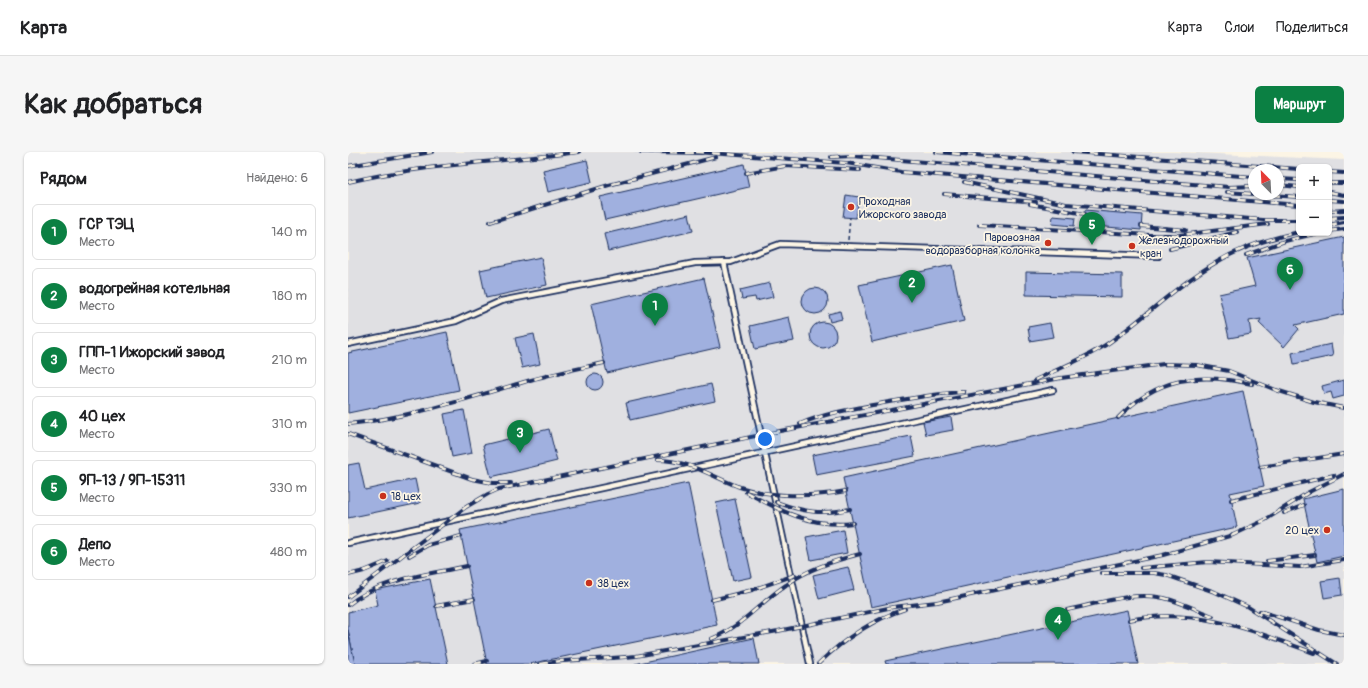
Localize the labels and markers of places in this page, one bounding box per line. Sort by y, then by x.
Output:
place label: Проходная Ижорского завода [859,195,946,221]
marker: Проходная Ижорского завода [846,202,856,212]
pin: 5 [1079,212,1105,245]
place label: Паровозная водоразборная колонка [925,231,1040,257]
place label: Железнодорожный кран [1138,234,1228,260]
marker: Паровозная водоразборная колонка [1043,238,1053,248]
marker: Железнодорожный кран [1127,241,1137,251]
pin: 6 [1277,257,1303,290]
pin: 2 [899,270,925,303]
pin: 1 [642,293,668,326]
pin: 3 [507,420,533,453]
place label: 18 цех [391,490,421,503]
marker: 18 цех [378,491,388,501]
place label: 20 цех [1285,524,1319,537]
marker: 20 цех [1322,525,1332,535]
place label: 38 цех [597,577,629,590]
marker: 38 цех [584,578,594,588]
pin: 4 [1045,607,1071,640]

